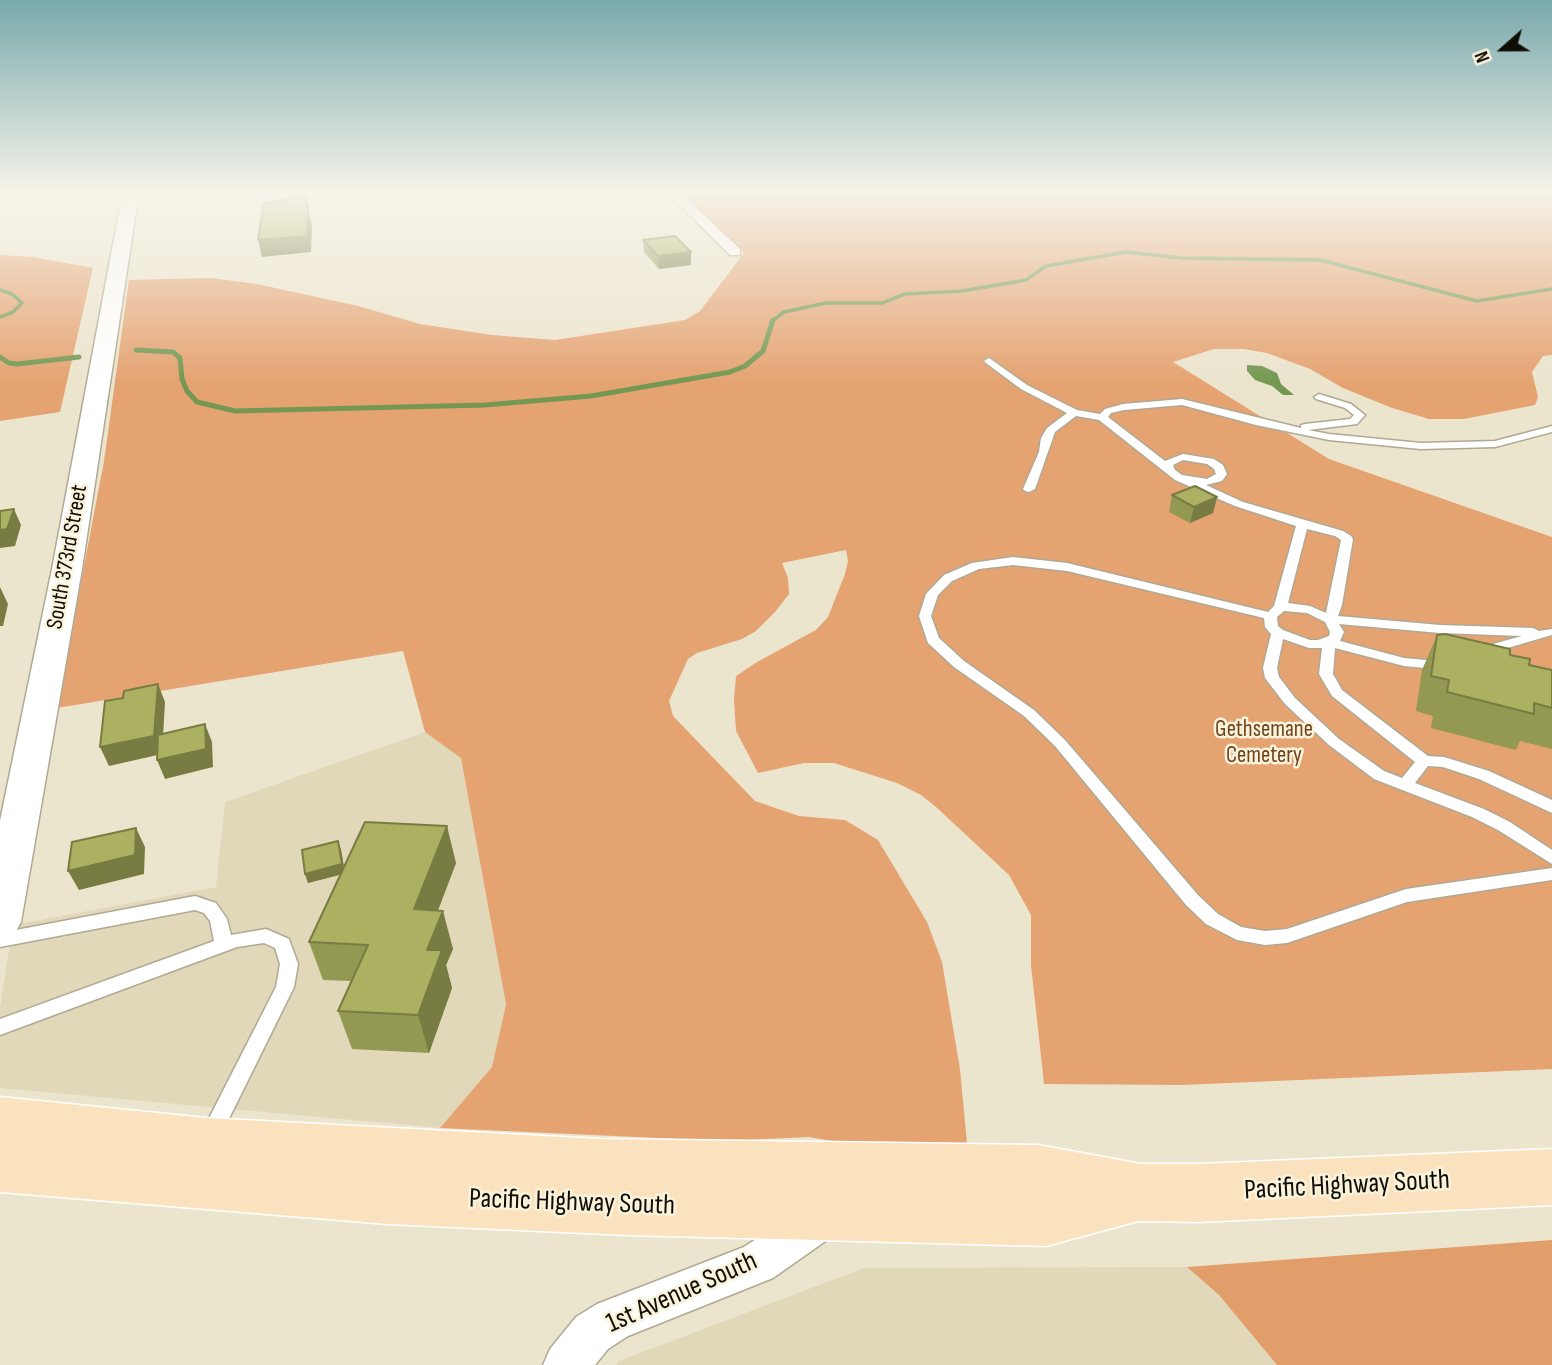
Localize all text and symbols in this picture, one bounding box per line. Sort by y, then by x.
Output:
north arrow [1468,14,1538,84]
text: N [1470,48,1495,66]
street label: South 373rd Street [42,483,94,631]
park label: Gethsemane Cemetery [1215,716,1313,770]
street label: Pacific Highway South [1243,1164,1451,1208]
street label: Pacific Highway South [468,1183,676,1223]
street label: 1st Avenue South [601,1245,763,1341]

